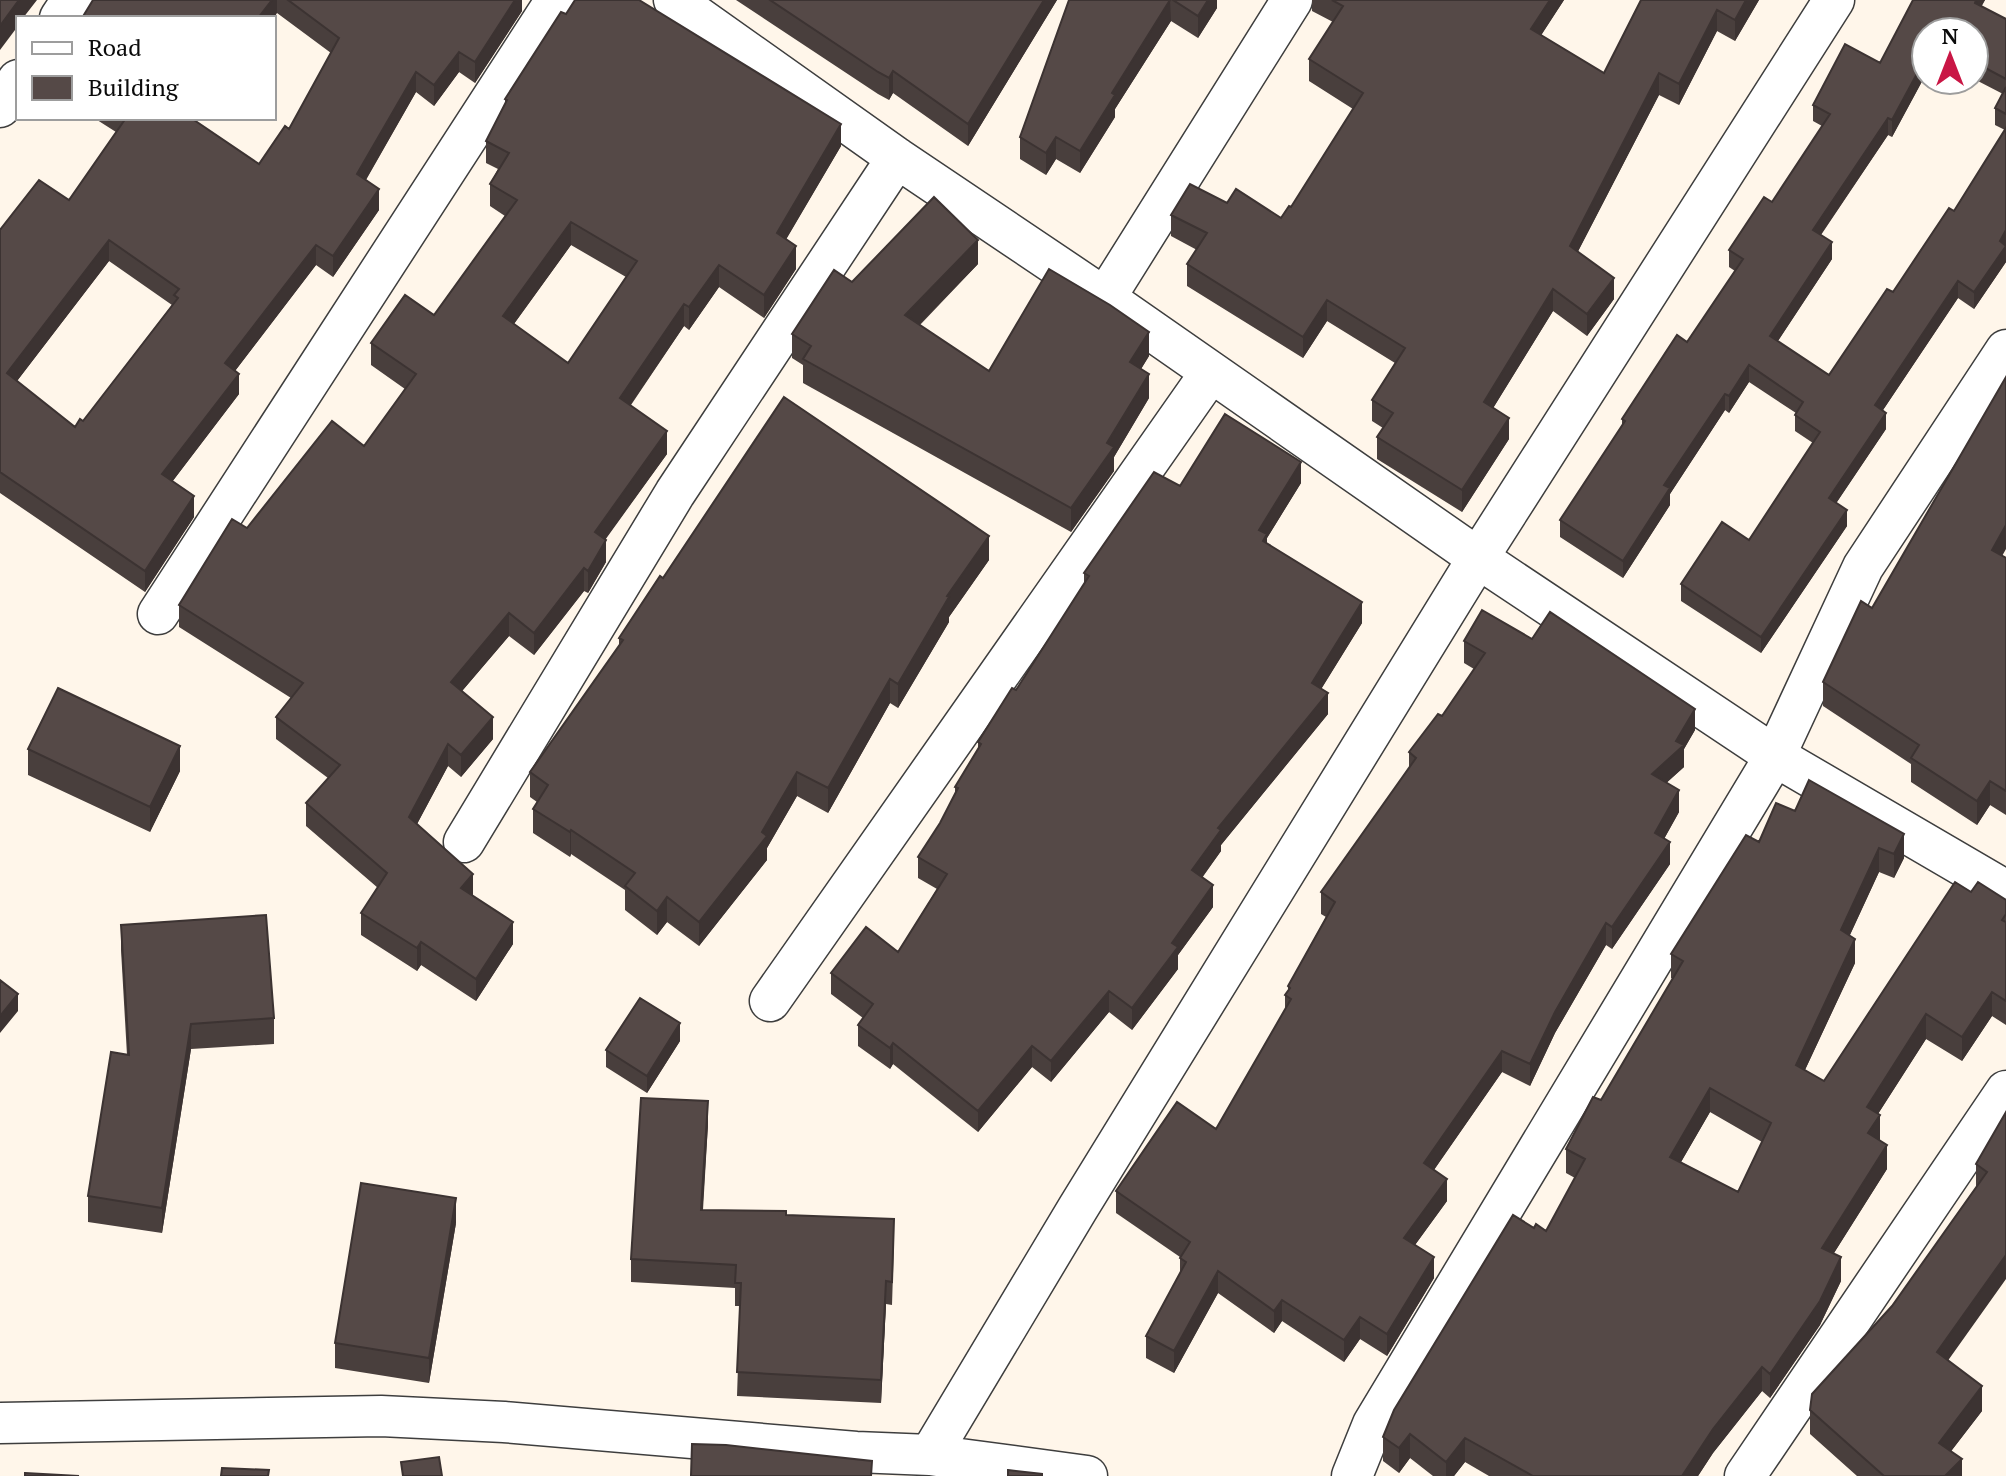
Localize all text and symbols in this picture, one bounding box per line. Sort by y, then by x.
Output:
legend [16,16,276,120]
north arrow [1910,16,1990,96]
text: N [1942,21,1959,50]
text: Road [88,31,142,63]
text: Building [88,71,179,103]

